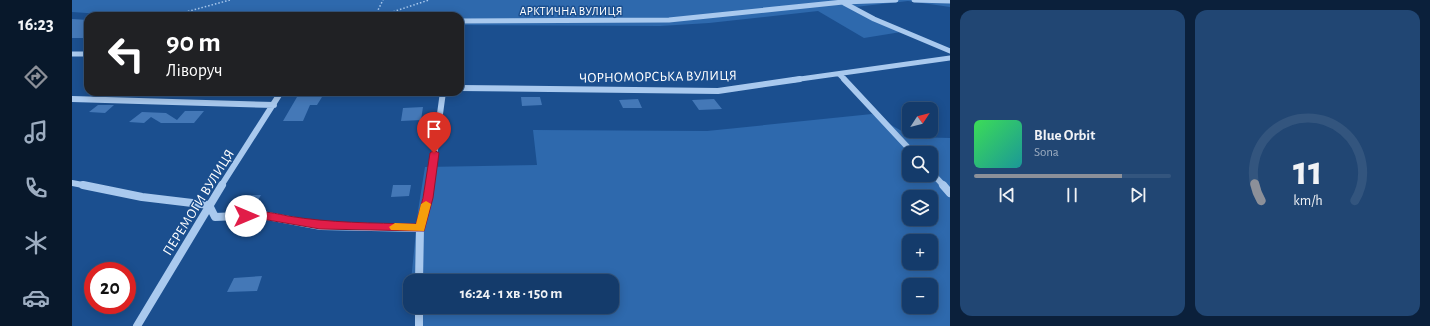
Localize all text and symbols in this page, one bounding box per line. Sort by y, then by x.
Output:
street label: АРКТИЧНА ВУЛИЦЯ [519,5,623,17]
text: 16:23 [18,16,54,34]
icon: left [100,28,152,80]
text: 90 m [166,29,221,57]
text: Ліворуч [166,62,223,80]
icon: directions [22,63,50,91]
street label: ЧОРНОМОРСЬКА ВУЛИЦЯ [579,69,737,85]
north arrow [902,102,938,138]
map controls [902,102,938,314]
pin [417,112,451,153]
icon: music [22,118,50,146]
icon: arrive [423,118,445,140]
text: Blue Orbit [1034,128,1095,143]
button: search [902,146,938,182]
text: Sona [1034,146,1059,159]
street label: ПЕРЕМОГИ ВУЛИЦЯ [161,147,237,258]
text: 11 [1293,151,1322,192]
icon: phone [22,174,50,202]
icon: previous [996,184,1018,206]
icon: pause [1061,184,1083,206]
icon: next [1127,184,1149,206]
button: layers [902,190,938,226]
text: km/h [1293,194,1322,208]
position arrow [225,195,267,237]
icon: climate [22,229,50,257]
button: + [902,234,938,270]
speed limit sign: 20 [84,262,136,314]
button: − [902,278,938,314]
icon: car [22,284,50,312]
text: 16:24 · 1 хв · 150 m [460,286,562,301]

